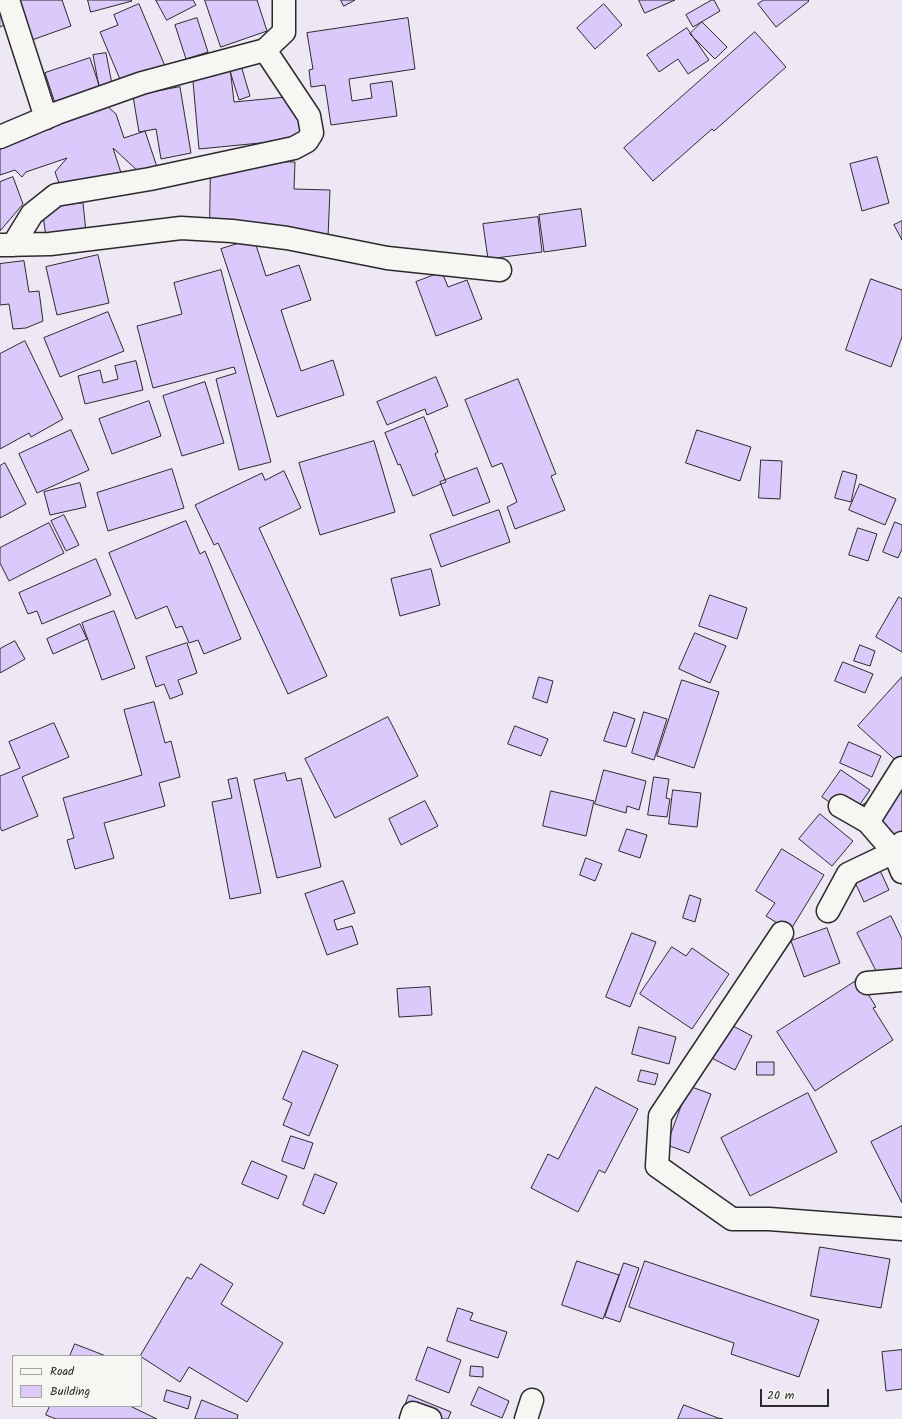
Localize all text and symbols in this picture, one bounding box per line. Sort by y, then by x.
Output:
legend [12,1355,142,1407]
text: Road [50,1362,74,1381]
scale bar [762,1381,831,1407]
text: Building [50,1382,90,1401]
text: 20 m [767,1386,794,1405]

